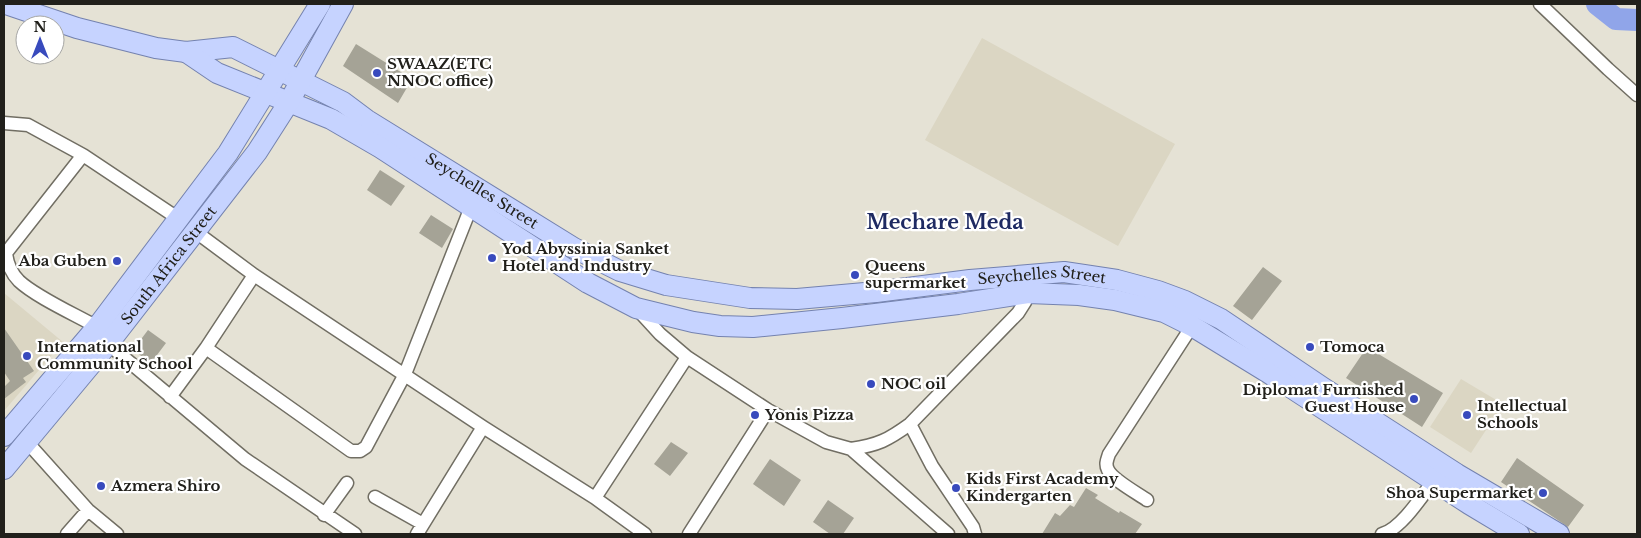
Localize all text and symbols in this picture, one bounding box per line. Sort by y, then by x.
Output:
north arrow [15,15,65,65]
text: N [33,18,47,36]
place label: SWAAZ(ETC NNOC office) [387,54,493,90]
marker: SWAAZ(ETC NNOC office) [371,67,383,79]
street label: Seychelles Street [422,149,542,233]
street label: South Africa Street [117,202,221,328]
district label: Mechare Meda [866,210,1024,234]
place label: Yod Abyssinia Sanket Hotel and Industry [501,239,669,275]
place label: Aba Guben [18,251,107,270]
marker: Yod Abyssinia Sanket Hotel and Industry [486,252,498,264]
marker: Aba Guben [111,255,123,267]
place label: Queens supermarket [865,256,966,292]
street label: Seychelles Street [977,262,1108,288]
marker: Queens supermarket [849,269,861,281]
place label: International Community School [37,337,193,373]
place label: Tomoca [1320,337,1385,356]
marker: Tomoca [1304,341,1316,353]
marker: International Community School [21,350,33,362]
place label: NOC oil [881,374,947,393]
marker: NOC oil [865,378,877,390]
place label: Diplomat Furnished Guest House [1243,380,1405,416]
marker: Diplomat Furnished Guest House [1408,393,1420,405]
place label: Intellectual Schools [1477,396,1568,432]
place label: Yonis Pizza [764,405,854,424]
marker: Yonis Pizza [749,409,761,421]
marker: Intellectual Schools [1461,409,1473,421]
place label: Kids First Academy Kindergarten [966,469,1119,505]
place label: Azmera Shiro [110,476,221,495]
marker: Azmera Shiro [95,480,107,492]
marker: Kids First Academy Kindergarten [950,482,962,494]
place label: Shoa Supermarket [1386,483,1533,502]
marker: Shoa Supermarket [1537,487,1549,499]

